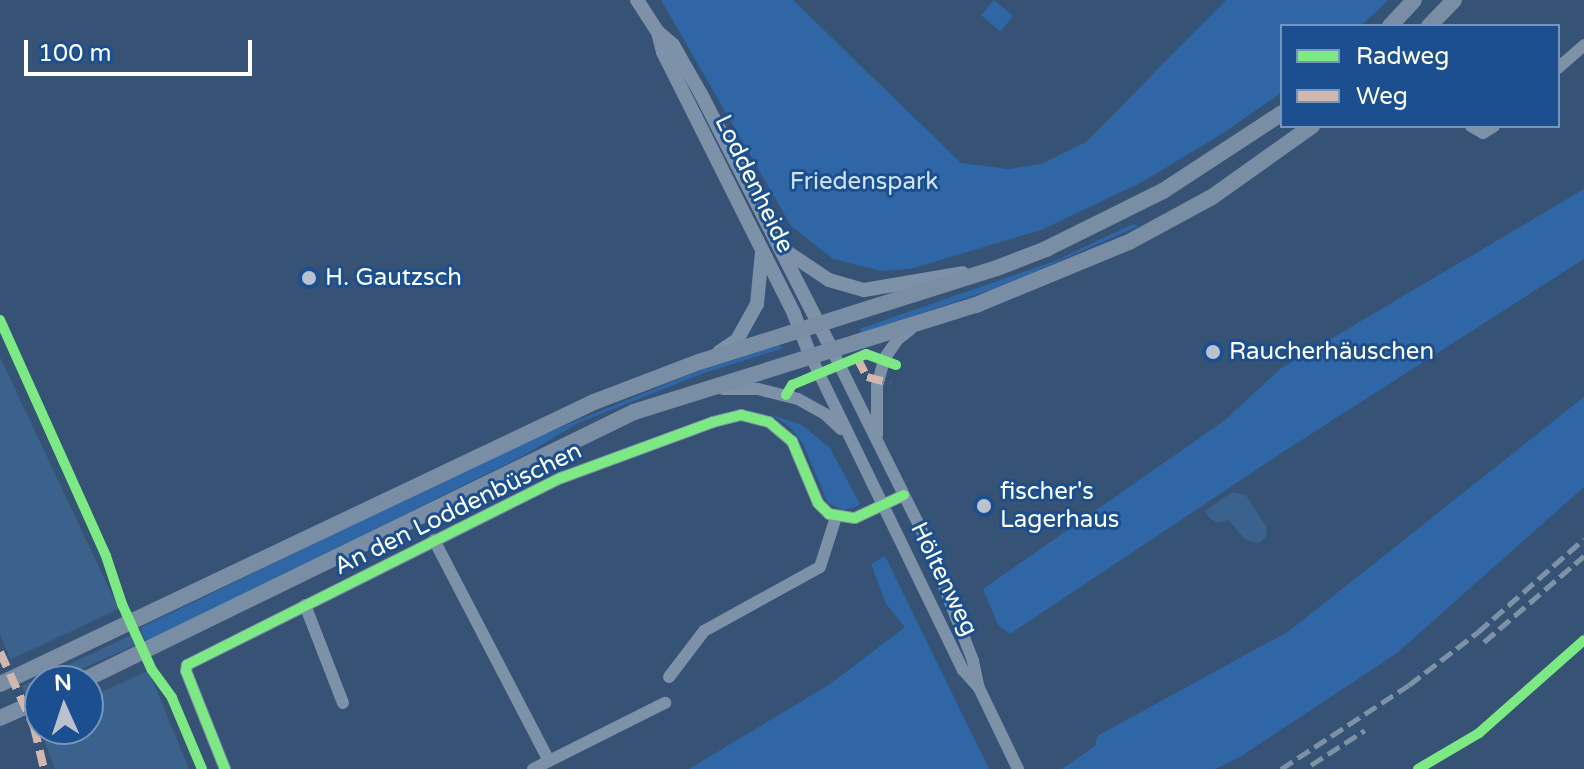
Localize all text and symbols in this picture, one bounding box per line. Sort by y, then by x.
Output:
scale bar [28,24,256,74]
legend [1280,24,1560,128]
text: 100 m [38,39,112,68]
text: Radweg [1356,42,1449,71]
text: Weg [1356,82,1408,111]
street label: Loddenheide [708,110,800,258]
park label: Friedenspark [790,168,938,196]
place label: H. Gautzsch [325,264,462,292]
marker: H. Gautzsch [300,269,318,287]
place label: Raucherhäuschen [1229,338,1434,366]
marker: Raucherhäuschen [1204,343,1222,361]
street label: An den Loddenbüschen [329,436,587,582]
place label: fischer's Lagerhaus [1000,478,1119,534]
marker: fischer's Lagerhaus [975,497,993,515]
street label: Höltenweg [904,517,984,641]
north arrow [24,665,104,745]
text: N [53,670,72,696]

